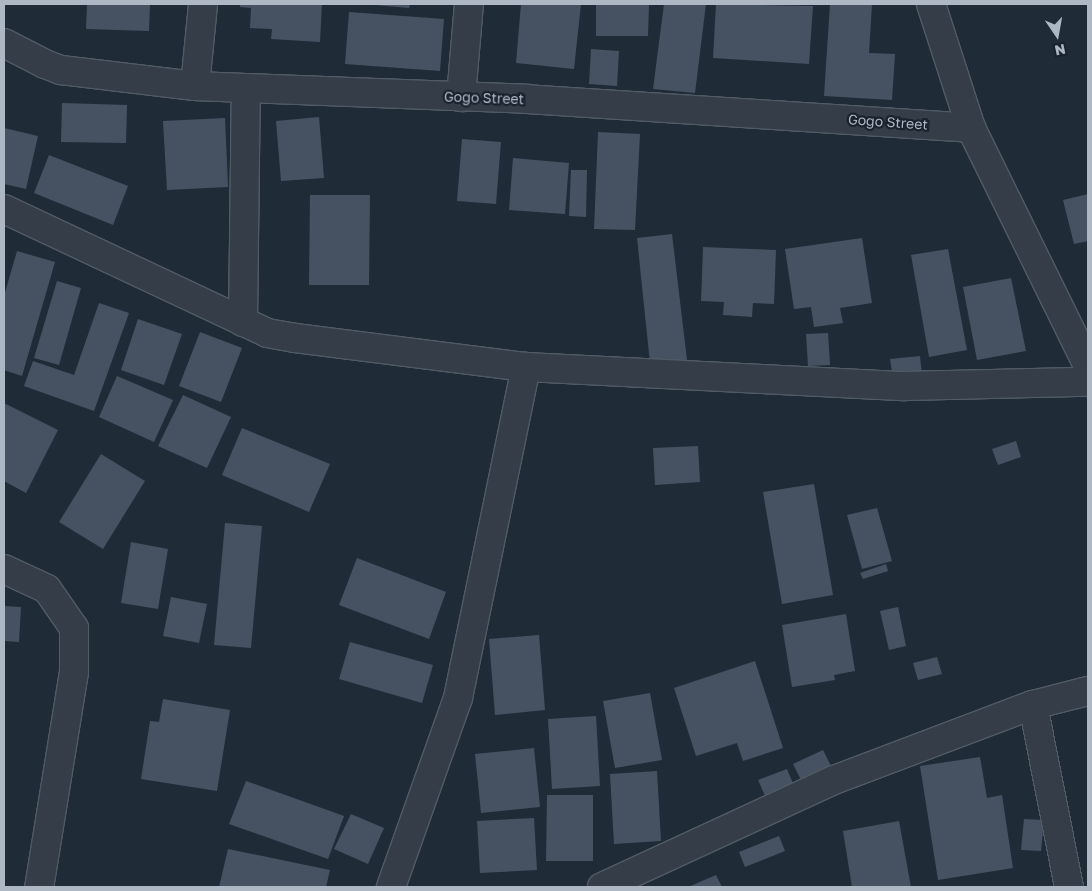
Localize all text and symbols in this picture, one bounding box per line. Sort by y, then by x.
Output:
north arrow [1032,10,1082,60]
text: N [1053,41,1067,60]
street label: Gogo Street [444,88,524,108]
street label: Gogo Street [847,111,929,133]

